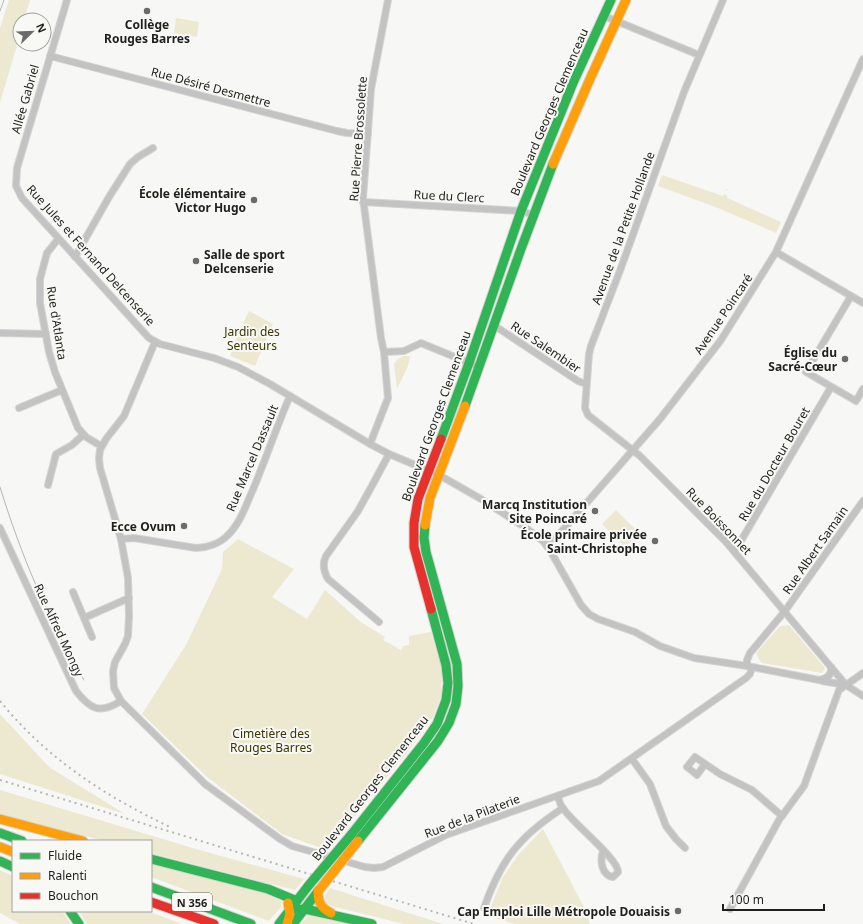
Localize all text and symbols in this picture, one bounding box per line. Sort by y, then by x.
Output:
marker: Collège Rouges Barres [142,6,152,16]
north arrow [12,12,52,52]
place label: Collège Rouges Barres [104,16,190,47]
text: N [33,21,50,35]
street label: Boulevard Georges Clemenceau [506,26,592,198]
street label: Allée Gabriel [7,62,43,136]
street label: Rue Désiré Desmettre [149,63,273,111]
street label: Rue Pierre Brossolette [345,76,371,202]
street label: Avenue de la Petite Hollande [587,149,659,307]
street label: Rue Jules et Fernand Delcenserie [23,181,159,329]
place label: École élémentaire Victor Hugo [139,185,246,216]
street label: Rue du Clerc [413,186,485,206]
marker: École élémentaire Victor Hugo [249,195,259,205]
place label: Salle de sport Delcenserie [204,246,285,277]
marker: Salle de sport Delcenserie [191,256,201,266]
street label: Avenue Poincaré [690,270,757,358]
street label: Rue d'Atlanta [43,285,71,361]
street label: Rue Salembier [508,317,585,377]
park label: Jardin des Senteurs [223,323,280,354]
street label: Boulevard Georges Clemenceau [397,328,475,504]
place label: Église du Sacré-Cœur [768,344,838,375]
marker: Église du Sacré-Cœur [840,354,850,364]
street label: Rue Marcel Dassault [222,401,282,514]
street label: Rue du Docteur Bouret [734,403,814,524]
street label: Rue Boissonnet [682,484,756,559]
place label: Marcq Institution Site Poincaré [482,496,587,527]
street label: Rue Albert Samain [778,503,852,597]
marker: Marcq Institution Site Poincaré [590,506,600,516]
place label: Ecce Ovum [111,518,176,535]
marker: Ecce Ovum [179,521,189,531]
place label: École primaire privée Saint-Christophe [521,526,647,557]
marker: École primaire privée Saint-Christophe [650,536,660,546]
street label: Rue Alfred Mongy [30,581,88,680]
street label: Boulevard Georges Clemenceau [308,712,432,864]
park label: Cimetière des Rouges Barres [230,725,312,756]
street label: Rue de la Pilaterie [422,790,522,842]
legend [12,840,152,912]
text: Fluide [48,847,82,864]
text: Ralenti [48,867,87,884]
scale bar [723,886,824,912]
text: Bouchon [48,887,98,904]
text: 100 m [729,891,764,908]
road number: N 356 [172,893,212,911]
place label: Cap Emploi Lille Métropole Douaisis [457,903,670,920]
marker: Cap Emploi Lille Métropole Douaisis [673,906,683,916]

